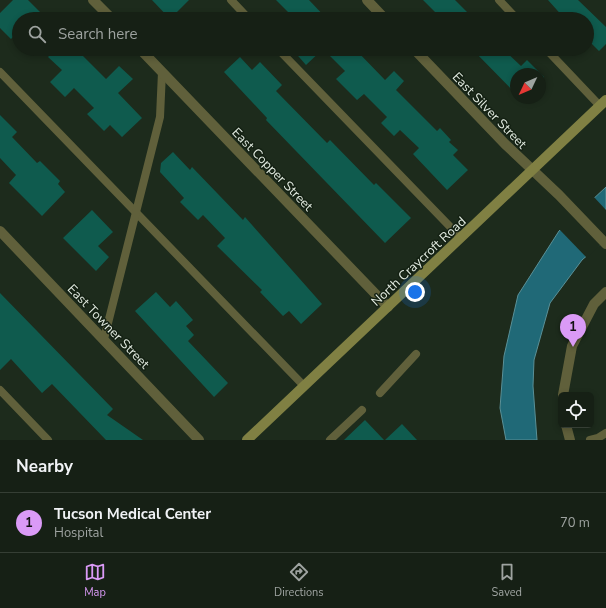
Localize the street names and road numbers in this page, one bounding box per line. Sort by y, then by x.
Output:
street label: East Silver Street [448,68,531,153]
street label: East Copper Street [228,124,317,216]
street label: North Craycroft Road [367,213,470,311]
street label: East Towner Street [63,280,154,373]

